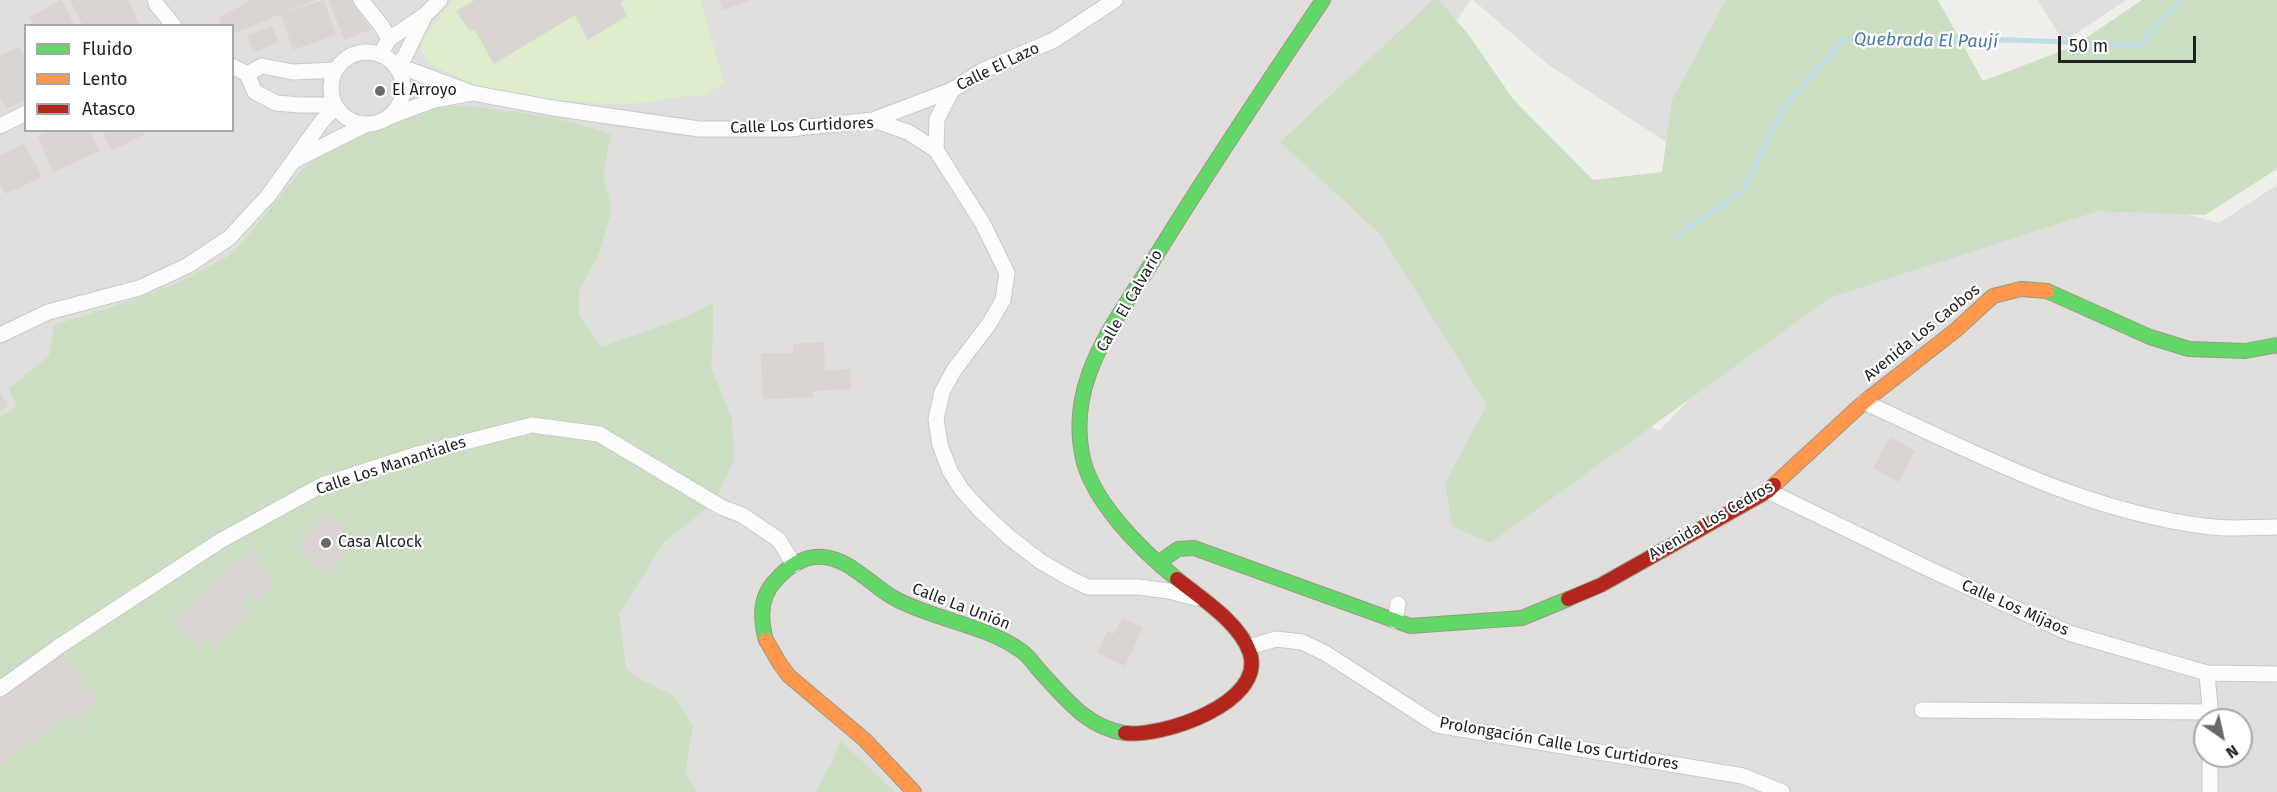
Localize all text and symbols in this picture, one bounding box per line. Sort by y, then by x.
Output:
legend [24,24,234,132]
scale bar [2061,24,2199,62]
water label: Quebrada El Paují [1854,29,1998,53]
text: 50 m [2069,35,2108,57]
text: Fluido [82,38,133,60]
street label: Calle El Lazo [953,39,1043,95]
text: Lento [82,68,128,90]
place label: El Arroyo [392,81,457,101]
marker: El Arroyo [373,84,387,98]
text: Atasco [82,98,135,120]
street label: Calle Los Curtidores [730,114,874,138]
street label: Calle El Calvario [1093,246,1167,356]
street label: Avenida Los Caobos [1860,280,1984,386]
street label: Calle Los Manantiales [314,433,468,499]
street label: Avenida Los Cedros [1646,478,1776,564]
place label: Casa Alcock [338,533,422,553]
marker: Casa Alcock [319,536,333,550]
street label: Calle Los Mijaos [1958,576,2072,640]
street label: Calle La Unión [909,579,1013,635]
north arrow [2193,708,2253,768]
street label: Prolongación Calle Los Curtidores [1438,713,1680,775]
text: N [2223,741,2242,763]

